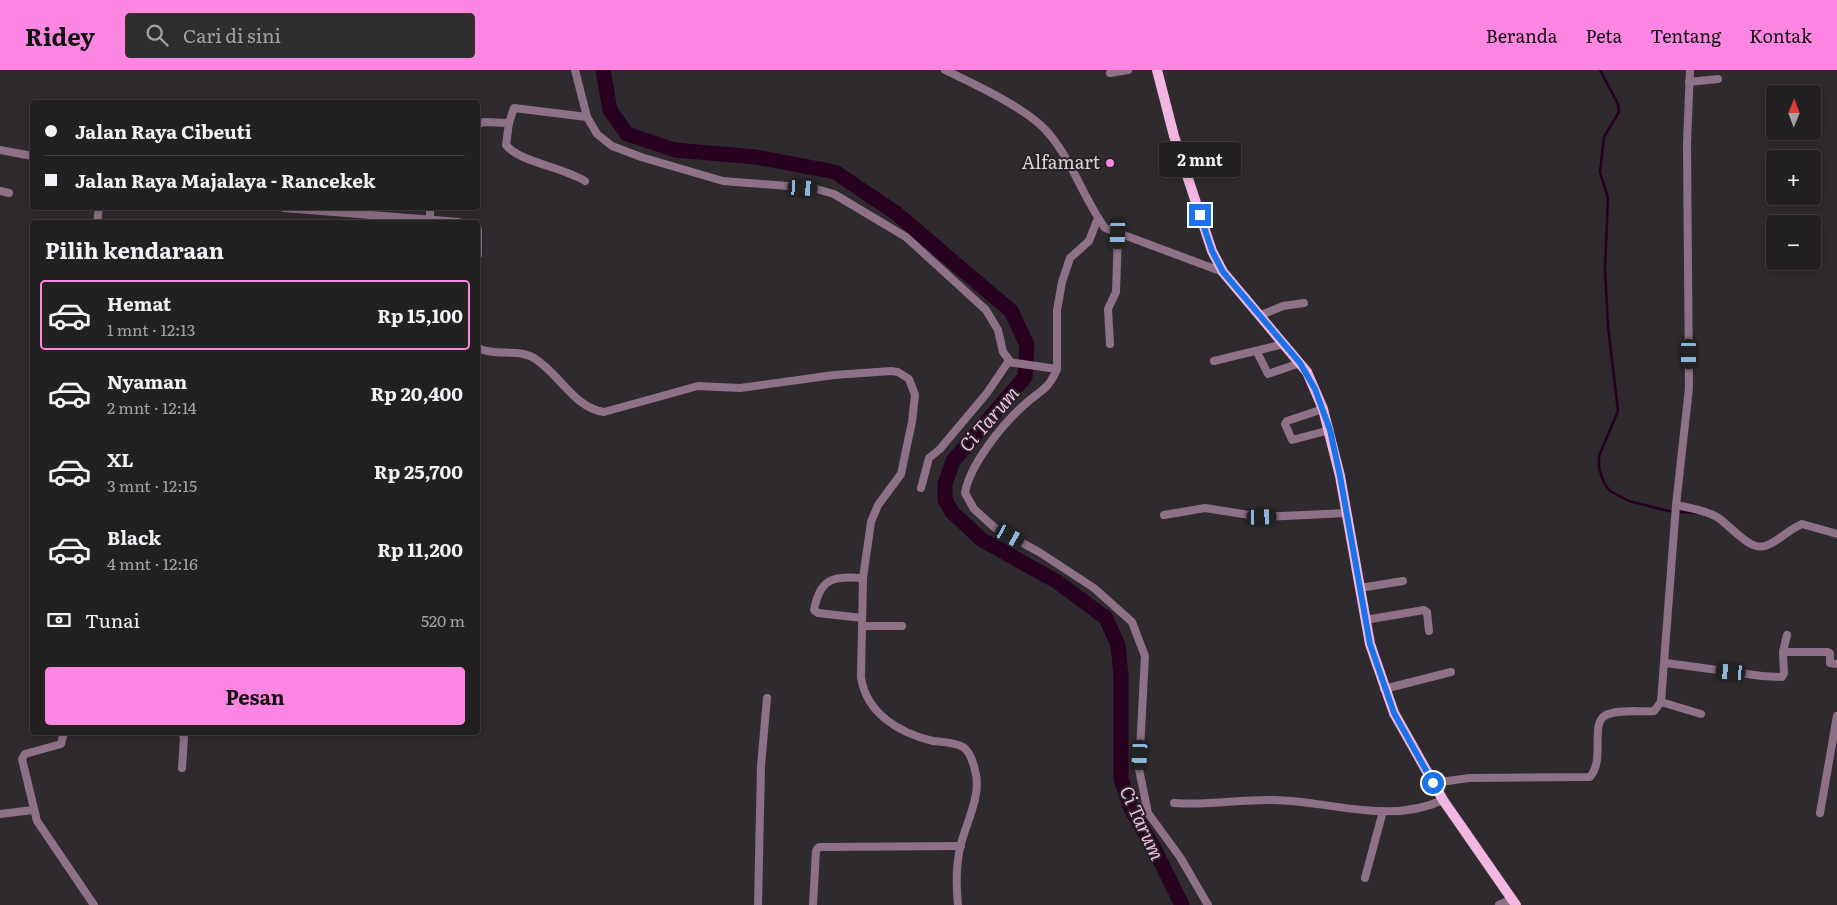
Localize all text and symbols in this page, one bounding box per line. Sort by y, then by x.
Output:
search box [125,13,475,58]
text: Ridey [25,18,95,53]
icon: search [143,21,171,49]
text: Cari di sini [183,21,281,49]
text: Beranda [1486,22,1557,49]
text: Peta [1585,22,1622,49]
text: Tentang [1650,22,1721,49]
text: Kontak [1749,22,1812,49]
north arrow [1766,85,1821,140]
map controls [1766,85,1821,270]
text: Jalan Raya Cibeuti [75,117,252,145]
callout: 2 mnt [1159,142,1241,178]
text: 2 mnt [1177,147,1223,171]
place label: Alfamart [1022,148,1101,175]
button: + [1766,150,1821,205]
marker: Alfamart [1104,157,1116,169]
text: Jalan Raya Majalaya - Rancekek [75,166,376,194]
car [787,180,818,196]
route end [1189,204,1211,226]
button: − [1766,215,1821,270]
car [1109,219,1126,249]
text: Pilih kendaraan [45,233,224,266]
text: Hemat [107,289,171,317]
icon: car [47,293,92,338]
text: Rp 15,100 [377,301,463,329]
text: 1 mnt · 12:13 [107,317,196,341]
car [1681,339,1696,369]
text: Nyaman [107,367,187,395]
icon: car [47,371,92,416]
text: Rp 20,400 [370,379,463,407]
water label: Ci Tarum [952,379,1025,457]
text: 2 mnt · 12:14 [107,395,197,419]
text: XL [107,445,134,473]
icon: car [47,449,92,494]
text: Rp 25,700 [374,457,463,485]
text: 3 mnt · 12:15 [107,473,197,497]
car [1246,509,1277,525]
car [993,522,1026,550]
text: Black [107,523,161,551]
icon: car [47,527,92,572]
text: Rp 11,200 [377,535,463,563]
text: 4 mnt · 12:16 [107,551,198,575]
icon: cash [45,606,73,634]
text: Tunai [85,606,140,634]
text: 520 m [421,608,465,632]
car [1715,663,1746,681]
button: Pesan [45,667,465,725]
car [1131,740,1148,770]
route start [1422,772,1444,794]
water label: Ci Tarum [1114,781,1172,865]

